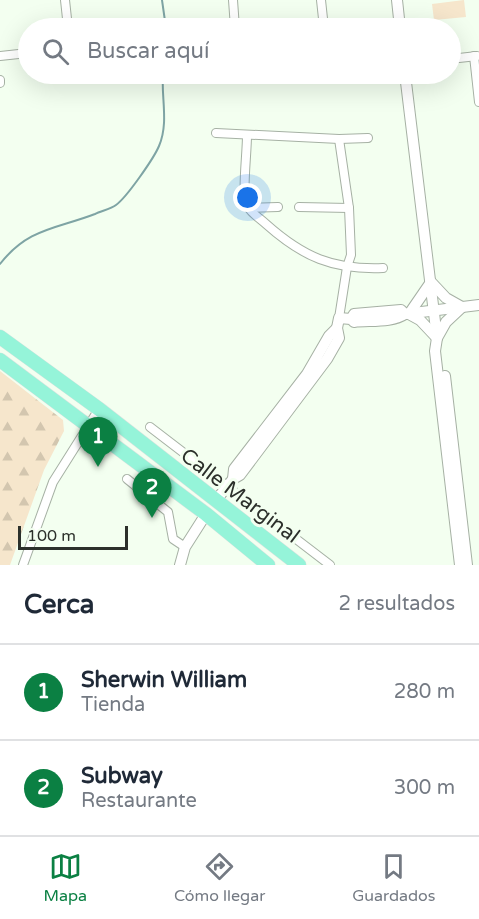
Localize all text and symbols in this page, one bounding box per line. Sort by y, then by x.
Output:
search box [18,18,461,84]
icon: search [39,35,72,68]
text: Buscar aquí [87,38,209,64]
your location [233,183,262,212]
pin: 1 [78,418,118,467]
street label: Calle Marginal [176,443,304,549]
pin: 2 [132,468,172,518]
scale bar [18,523,128,550]
text: 100 m [27,526,76,546]
text: Cerca [24,589,94,620]
text: 2 resultados [339,592,455,616]
text: Sherwin William [81,667,247,693]
text: 1 [37,680,50,704]
text: 280 m [394,680,455,704]
text: Tienda [81,693,145,717]
text: Subway [81,763,163,789]
text: 2 [37,776,50,800]
text: 300 m [394,776,455,800]
text: Restaurante [81,789,197,813]
tab: Mapa [43,850,87,906]
tab: Cómo llegar [174,850,265,906]
tab: Guardados [352,850,436,906]

